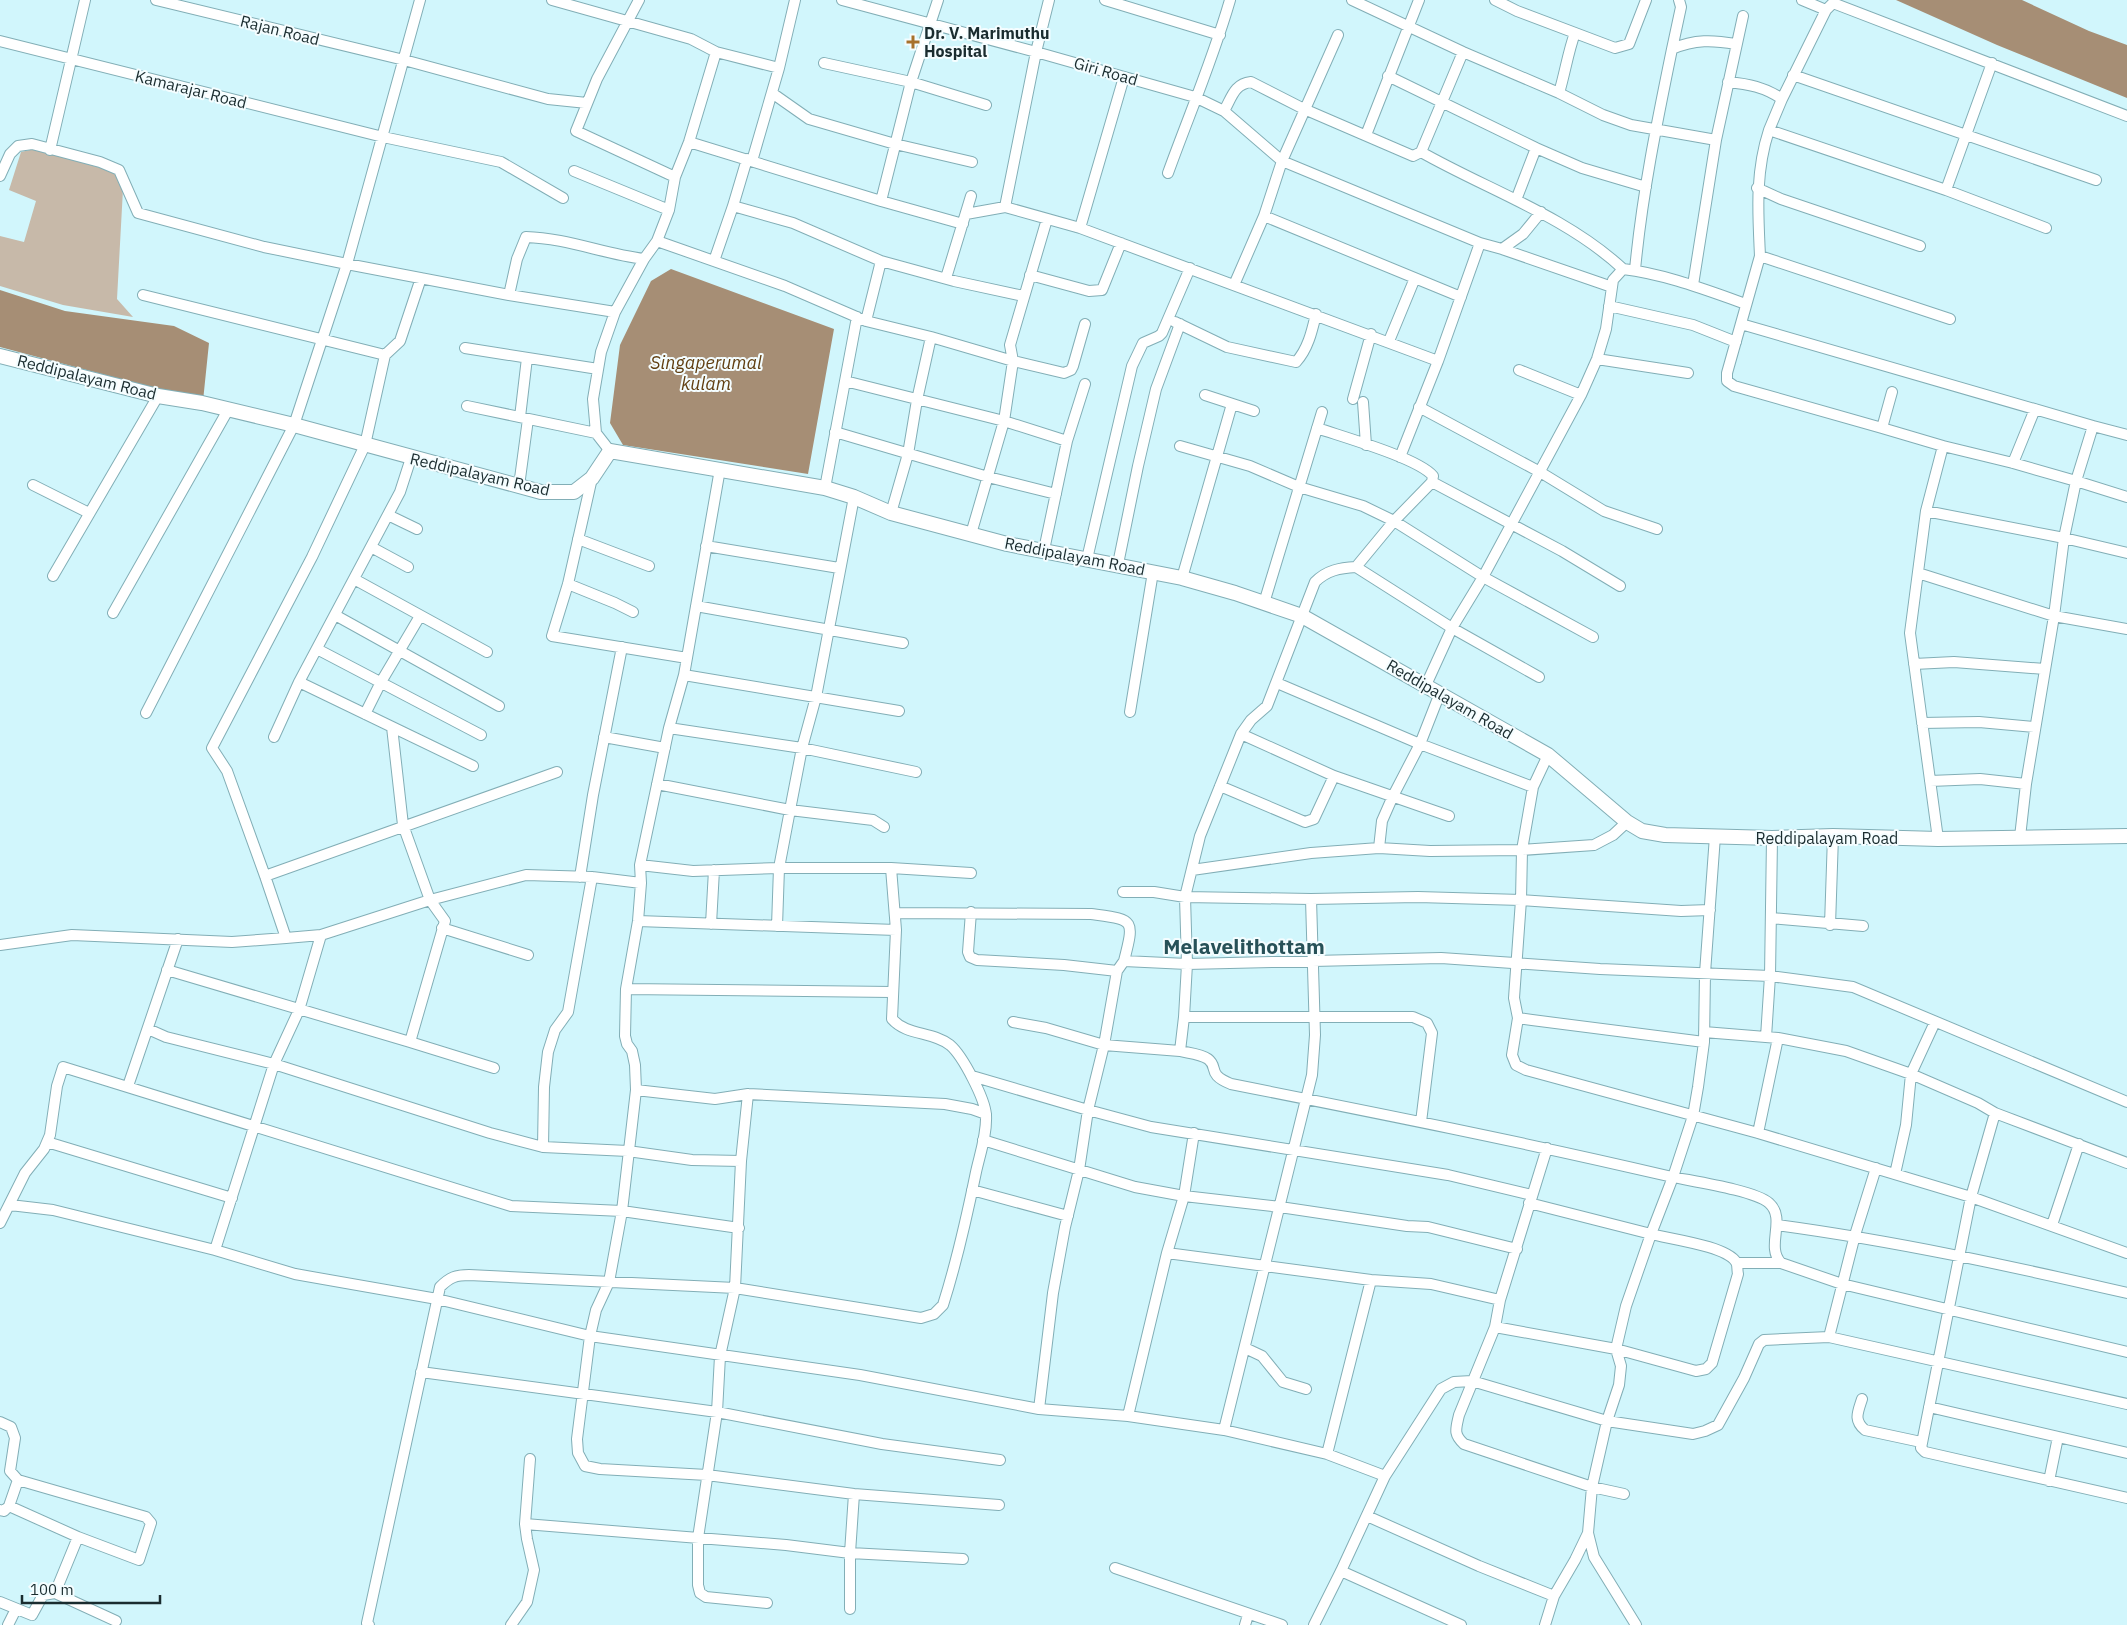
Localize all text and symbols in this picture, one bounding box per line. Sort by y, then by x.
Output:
street label: Rajan Road [238,11,322,49]
place label: Dr. V. Marimuthu Hospital [924,23,1050,61]
marker: Dr. V. Marimuthu Hospital [906,35,920,49]
street label: Giri Road [1072,52,1140,90]
street label: Kamarajar Road [133,65,249,113]
street label: Reddipalayam Road [15,350,159,404]
water label: Singaperumal kulam [650,351,762,395]
street label: Reddipalayam Road [408,448,552,500]
street label: Reddipalayam Road [1003,533,1147,579]
street label: Reddipalayam Road [1383,655,1517,743]
street label: Reddipalayam Road [1756,828,1898,848]
district label: Melavelithottam [1163,932,1325,960]
scale bar [22,1572,160,1604]
text: 100 m [30,1580,74,1599]

